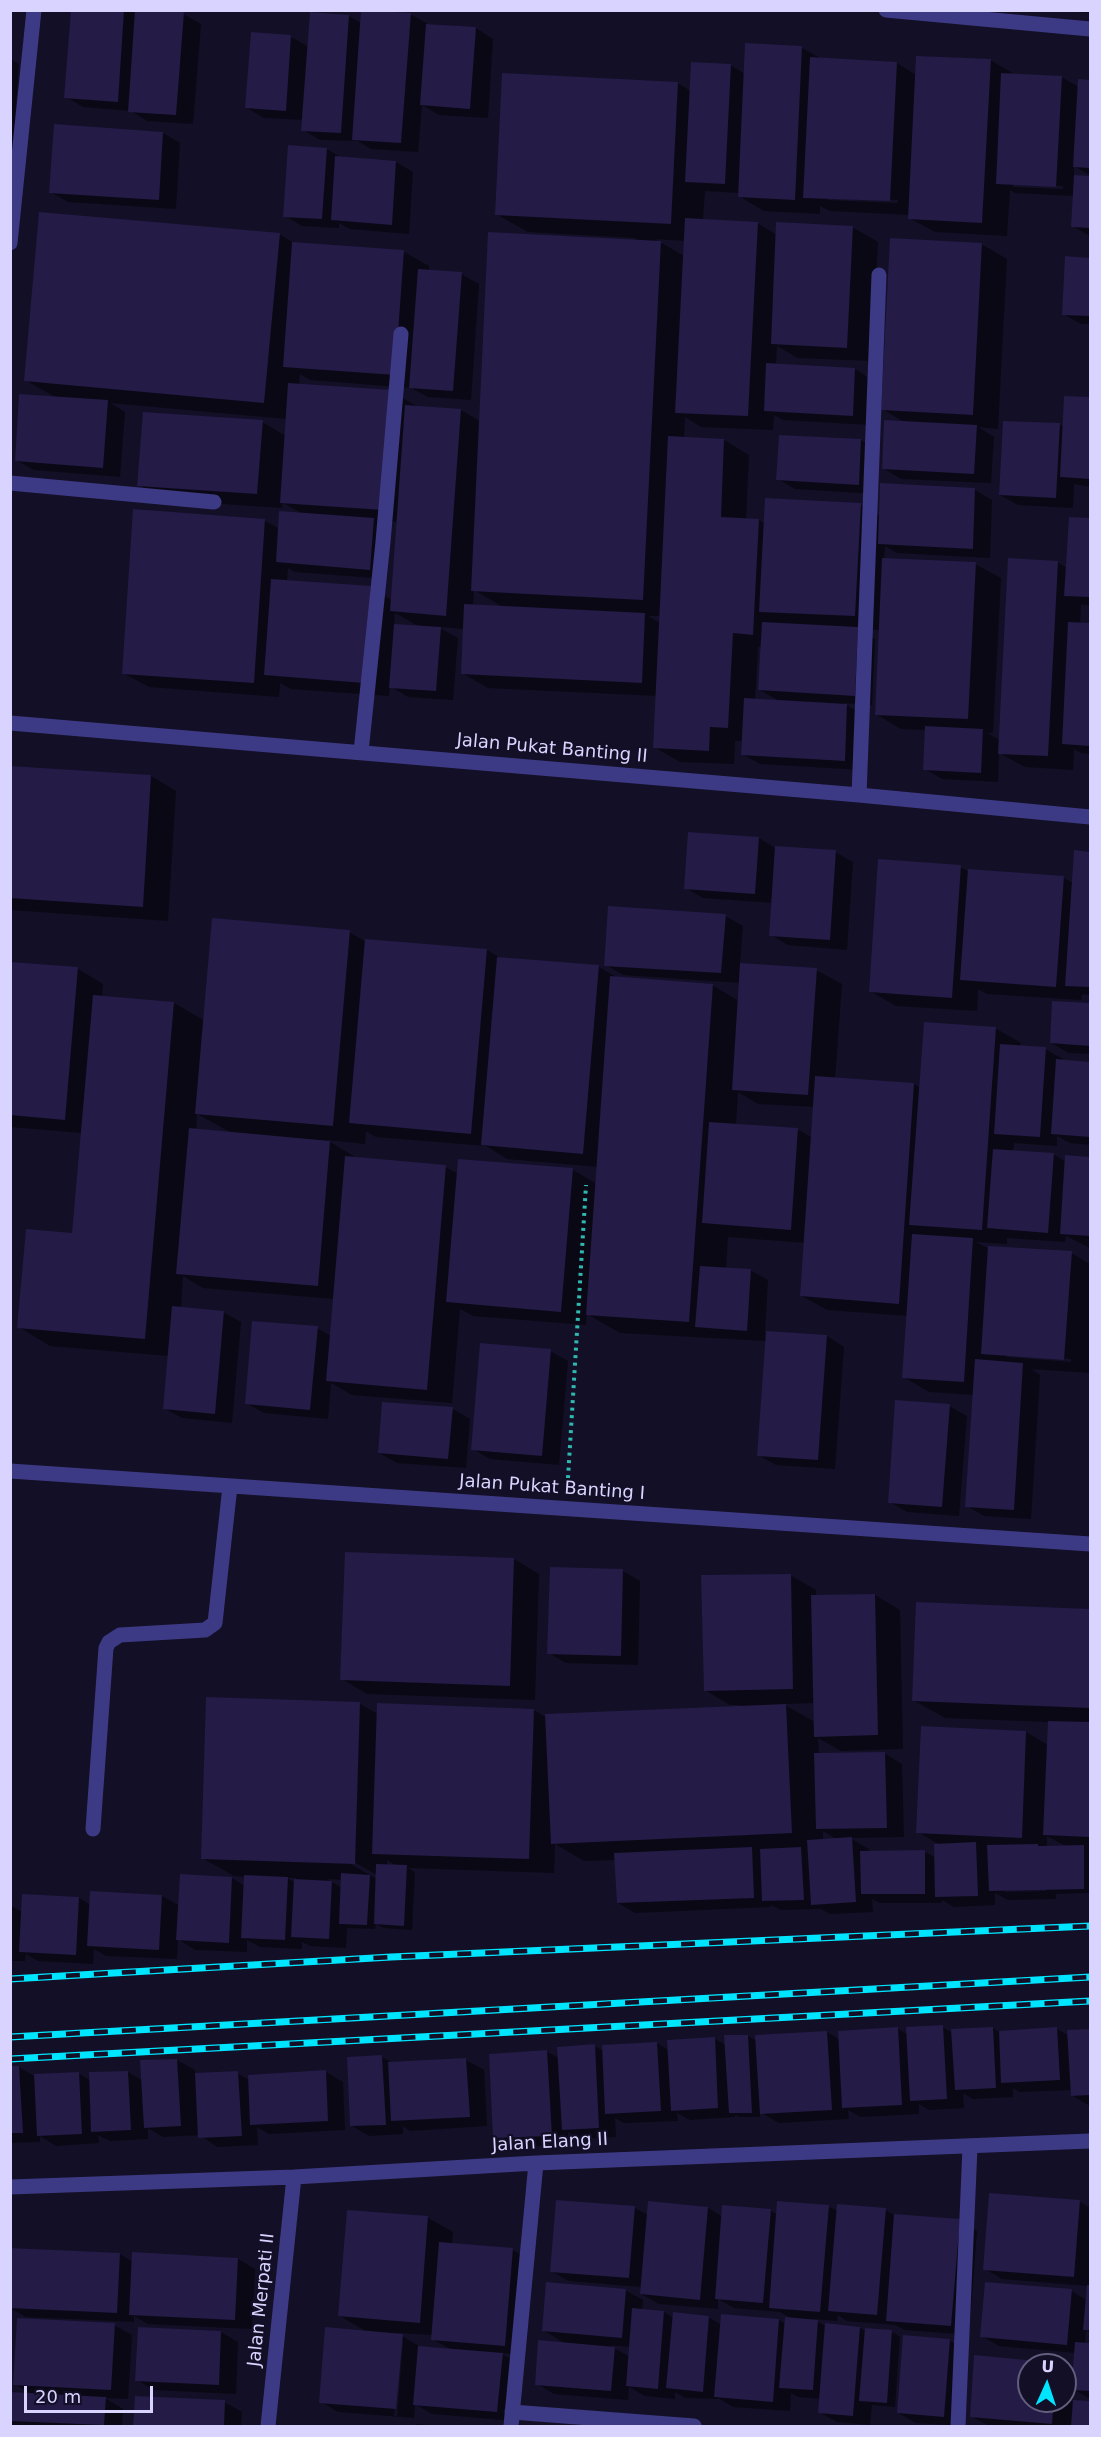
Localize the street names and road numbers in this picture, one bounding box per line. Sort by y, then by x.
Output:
street label: Jalan Pukat Banting II [456,730,648,768]
street label: Jalan Pukat Banting I [458,1471,646,1505]
street label: Jalan Elang II [491,2129,609,2157]
street label: Jalan Merpati II [244,2232,280,2368]

